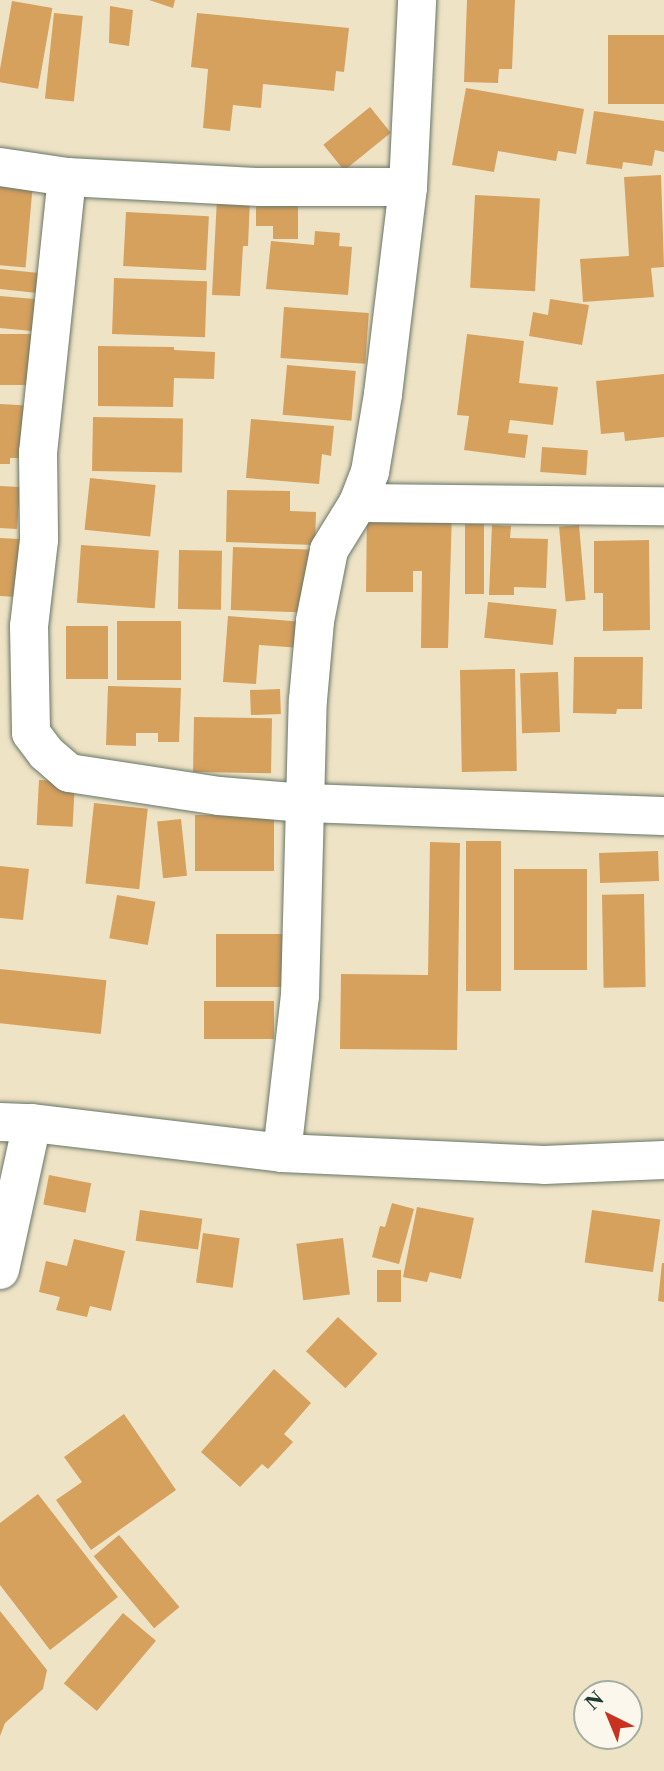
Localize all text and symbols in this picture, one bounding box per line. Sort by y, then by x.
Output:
north arrow [573,1680,643,1750]
text: N [581,1687,609,1715]

